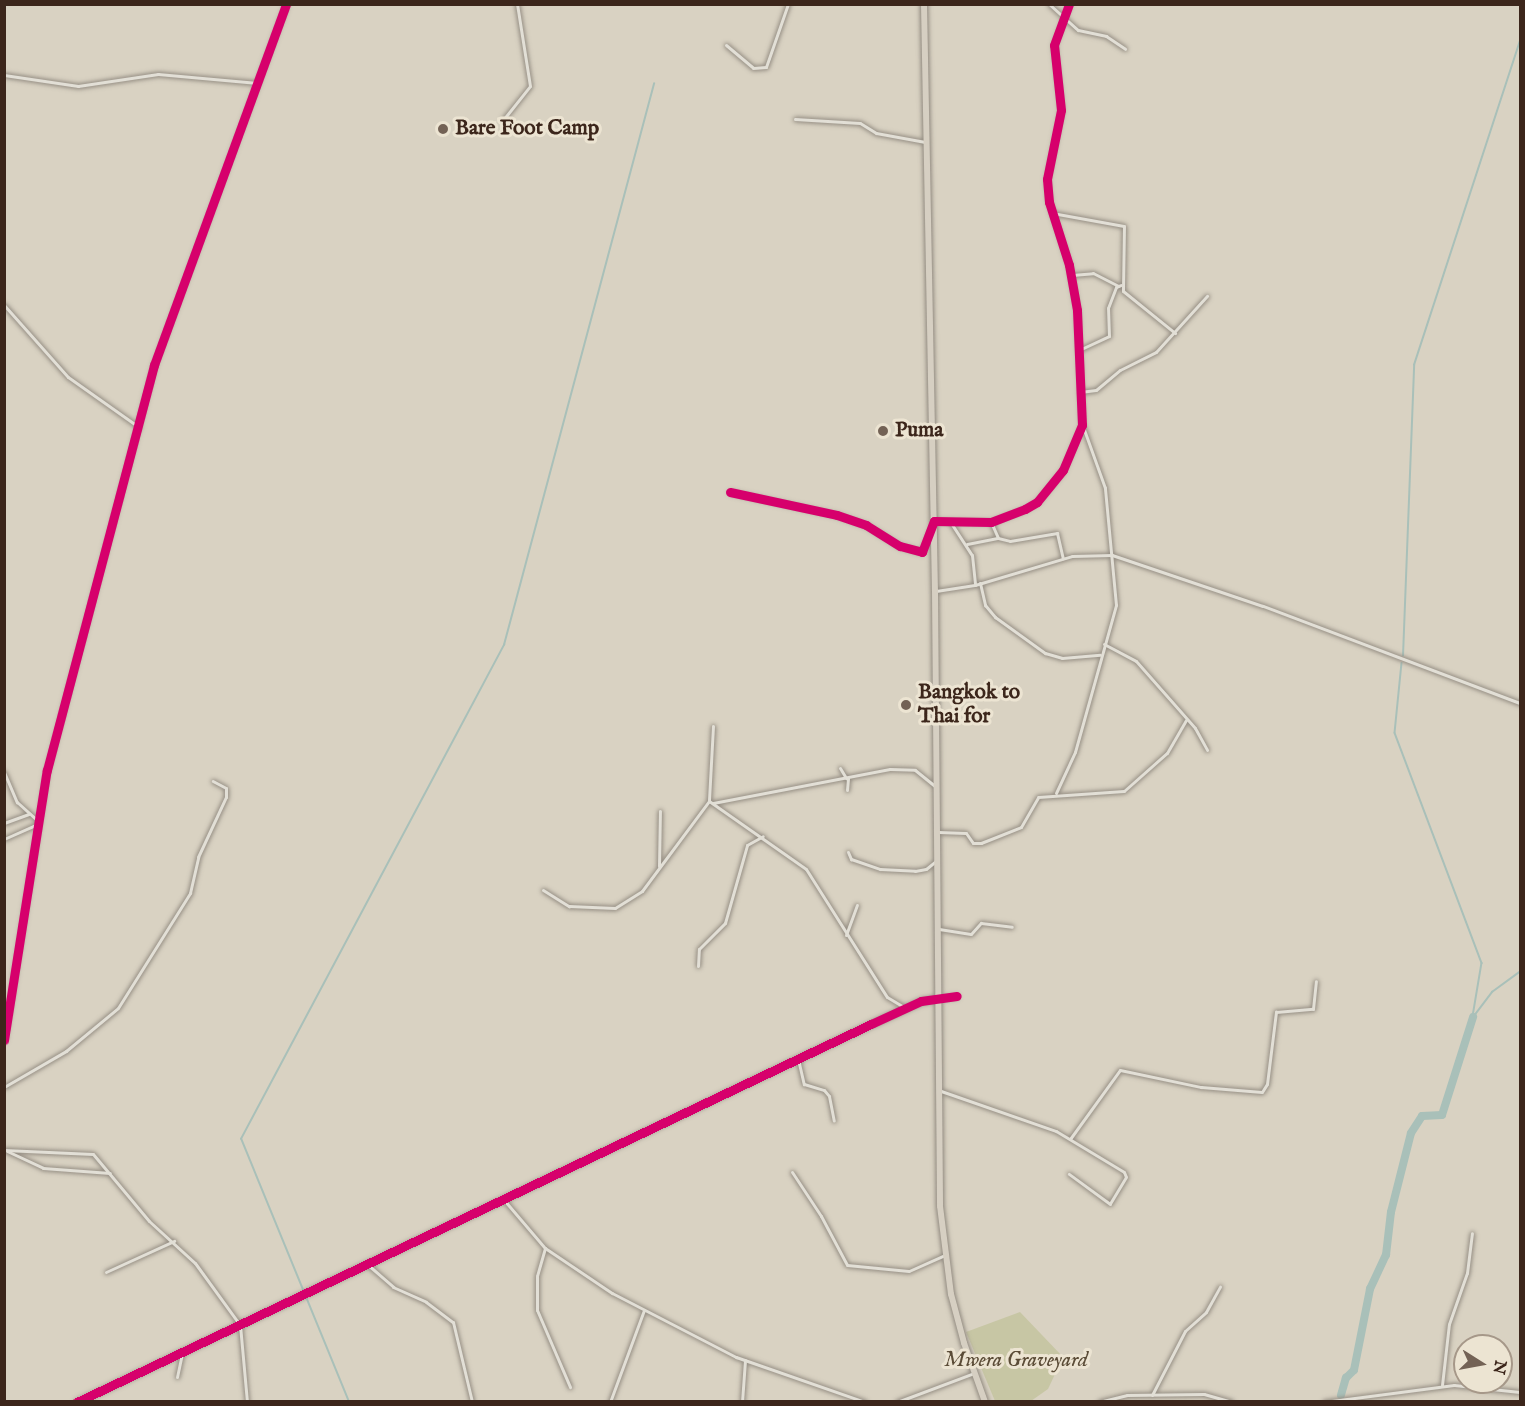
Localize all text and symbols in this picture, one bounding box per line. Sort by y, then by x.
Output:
place label: Bare Foot Camp [455,116,599,142]
marker: Bare Foot Camp [436,122,450,136]
place label: Puma [895,418,943,444]
marker: Puma [876,424,890,438]
place label: Bangkok to Thai for [918,680,1020,730]
marker: Bangkok to Thai for [899,698,913,712]
north arrow [1453,1334,1513,1394]
park label: Mwera Graveyard [944,1348,1088,1374]
text: N [1488,1358,1510,1376]

